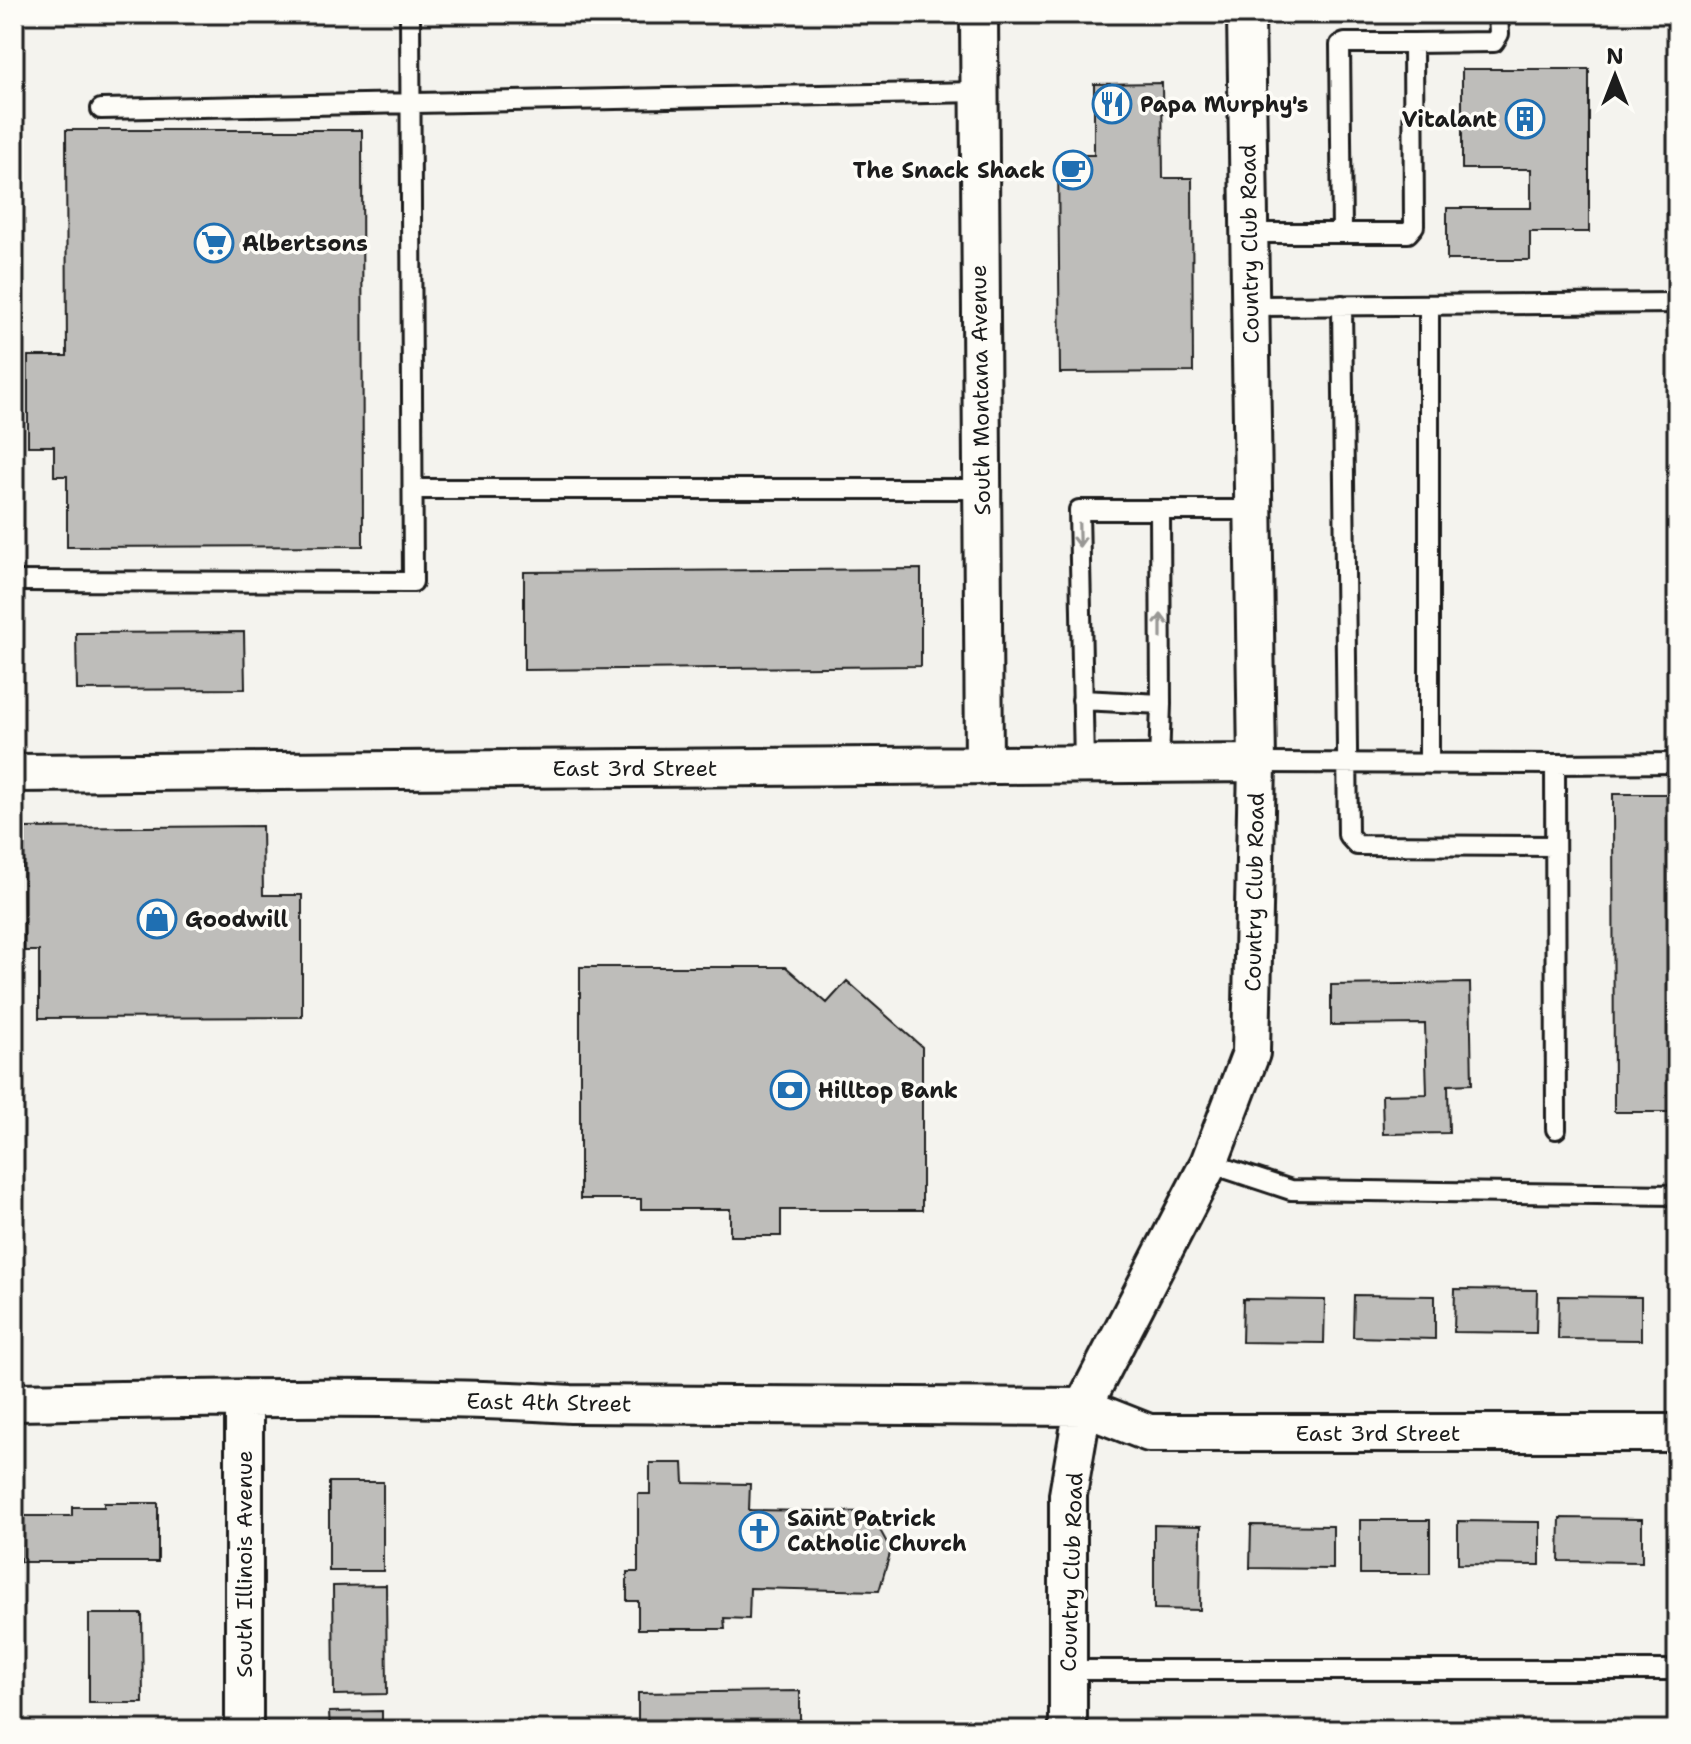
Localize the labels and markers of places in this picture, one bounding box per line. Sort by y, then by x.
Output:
restaurant icon: Papa Murphy's [1091,83,1133,125]
place label: Papa Murphy's [1140,90,1308,119]
building icon: Vitalant [1504,98,1546,140]
place label: Vitalant [1402,105,1497,134]
cafe icon: The Snack Shack [1052,149,1094,191]
place label: The Snack Shack [853,156,1045,185]
supermarket icon: Albertsons [193,222,235,264]
place label: Albertsons [242,229,368,258]
shop icon: Goodwill [136,898,178,940]
place label: Goodwill [185,905,289,934]
bank icon: Hilltop Bank [769,1069,811,1111]
place label: Hilltop Bank [818,1076,958,1105]
place label: Saint Patrick Catholic Church [787,1504,967,1558]
church icon: Saint Patrick Catholic Church [738,1510,780,1552]

